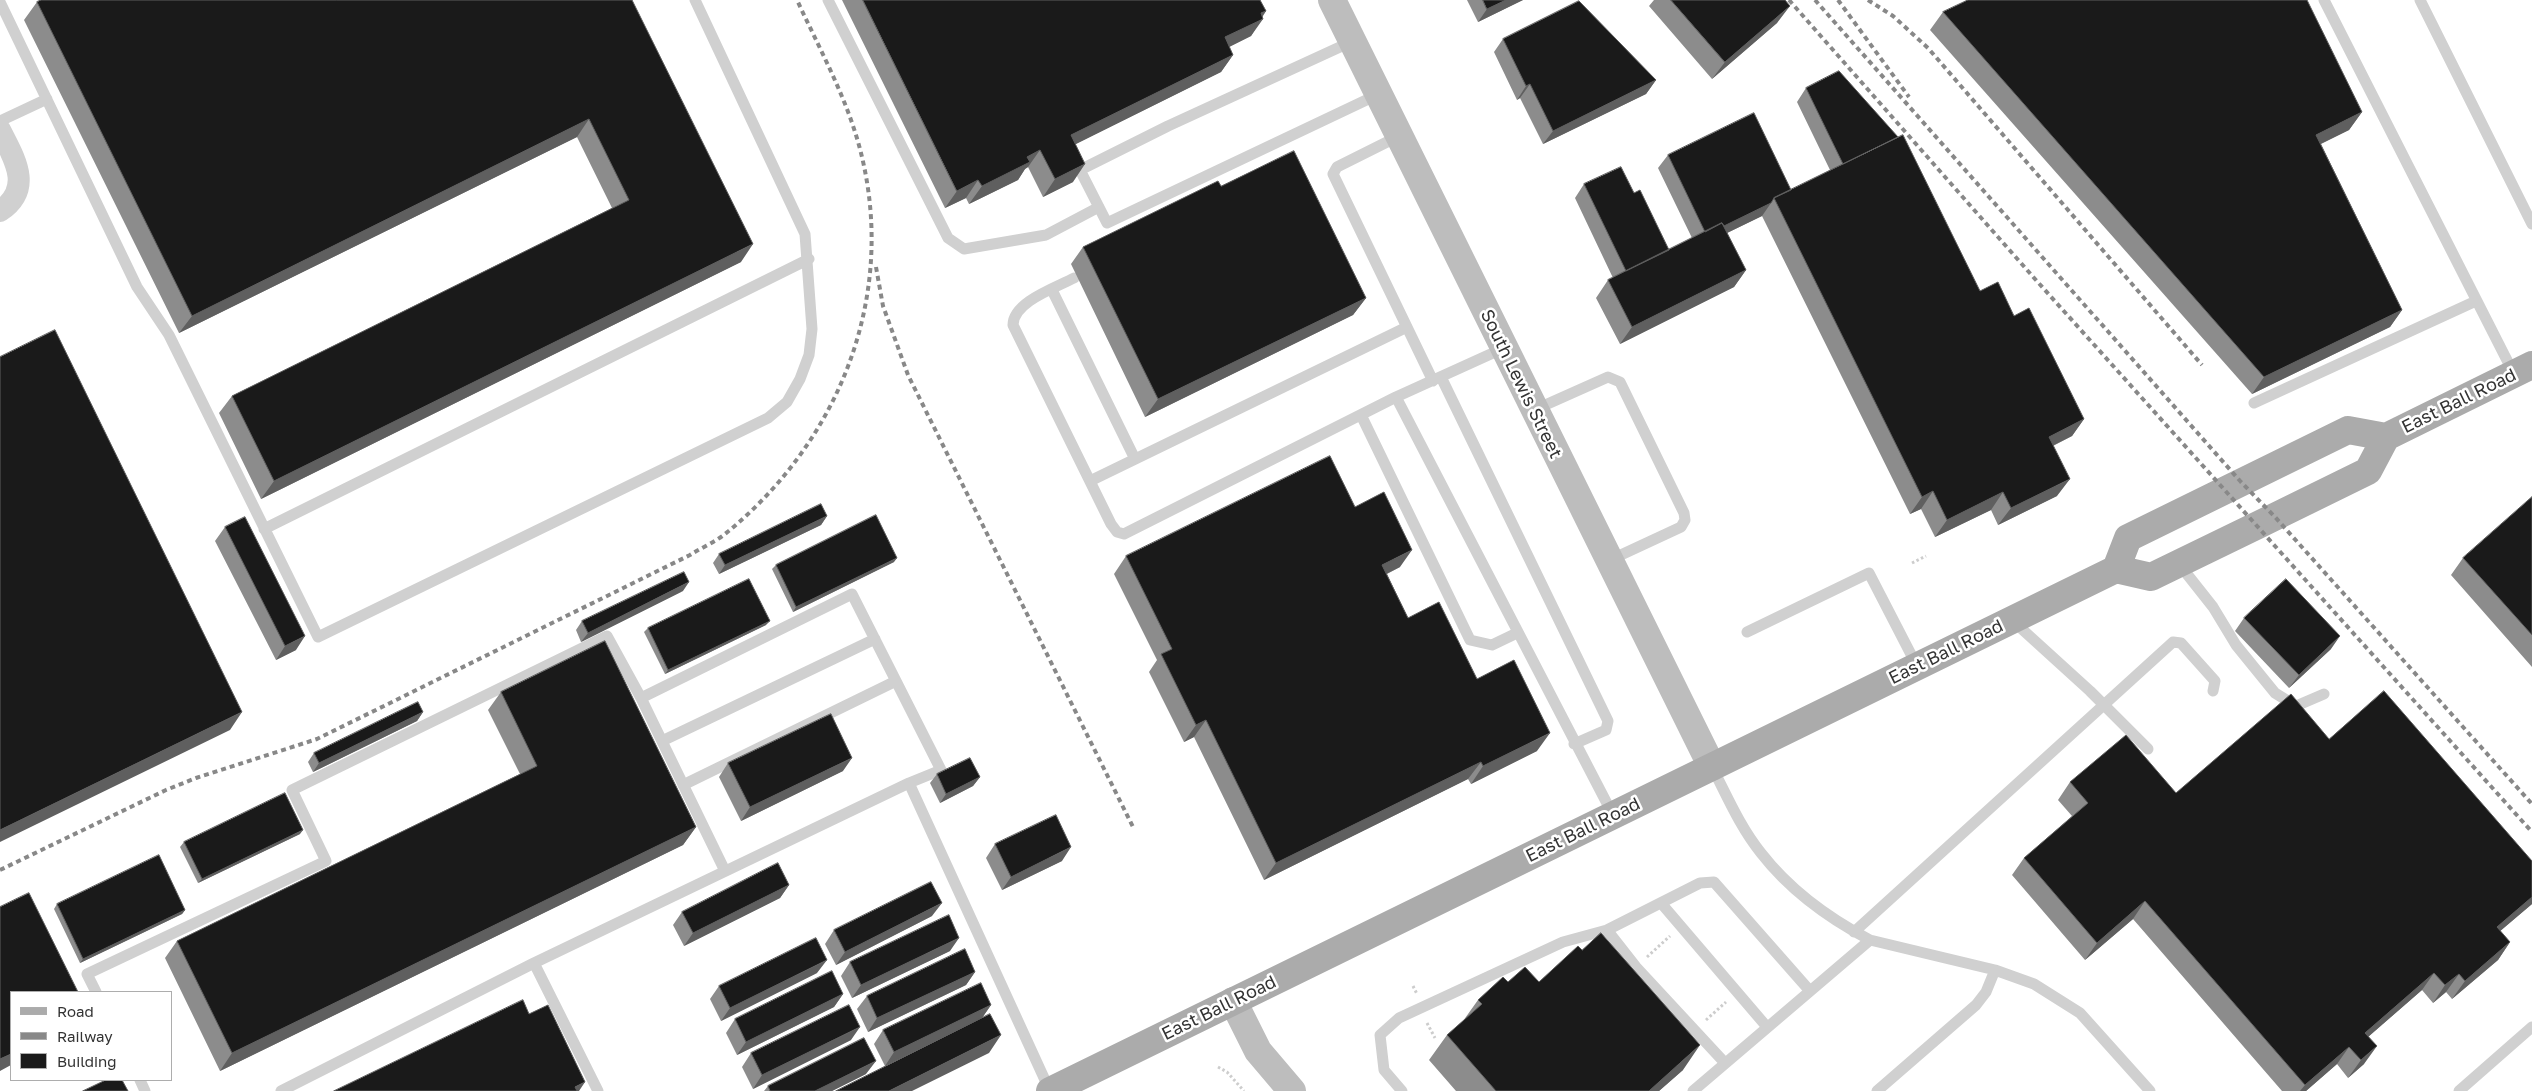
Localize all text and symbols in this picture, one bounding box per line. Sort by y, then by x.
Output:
street label: South Lewis Street [1476,306,1566,462]
street label: East Ball Road [2398,364,2520,438]
street label: East Ball Road [1885,615,2007,689]
street label: East Ball Road [1522,793,1644,867]
street label: East Ball Road [1158,971,1280,1045]
legend [10,991,172,1081]
text: Road [57,1002,94,1020]
text: Railway [57,1027,113,1045]
text: Building [57,1052,117,1070]

